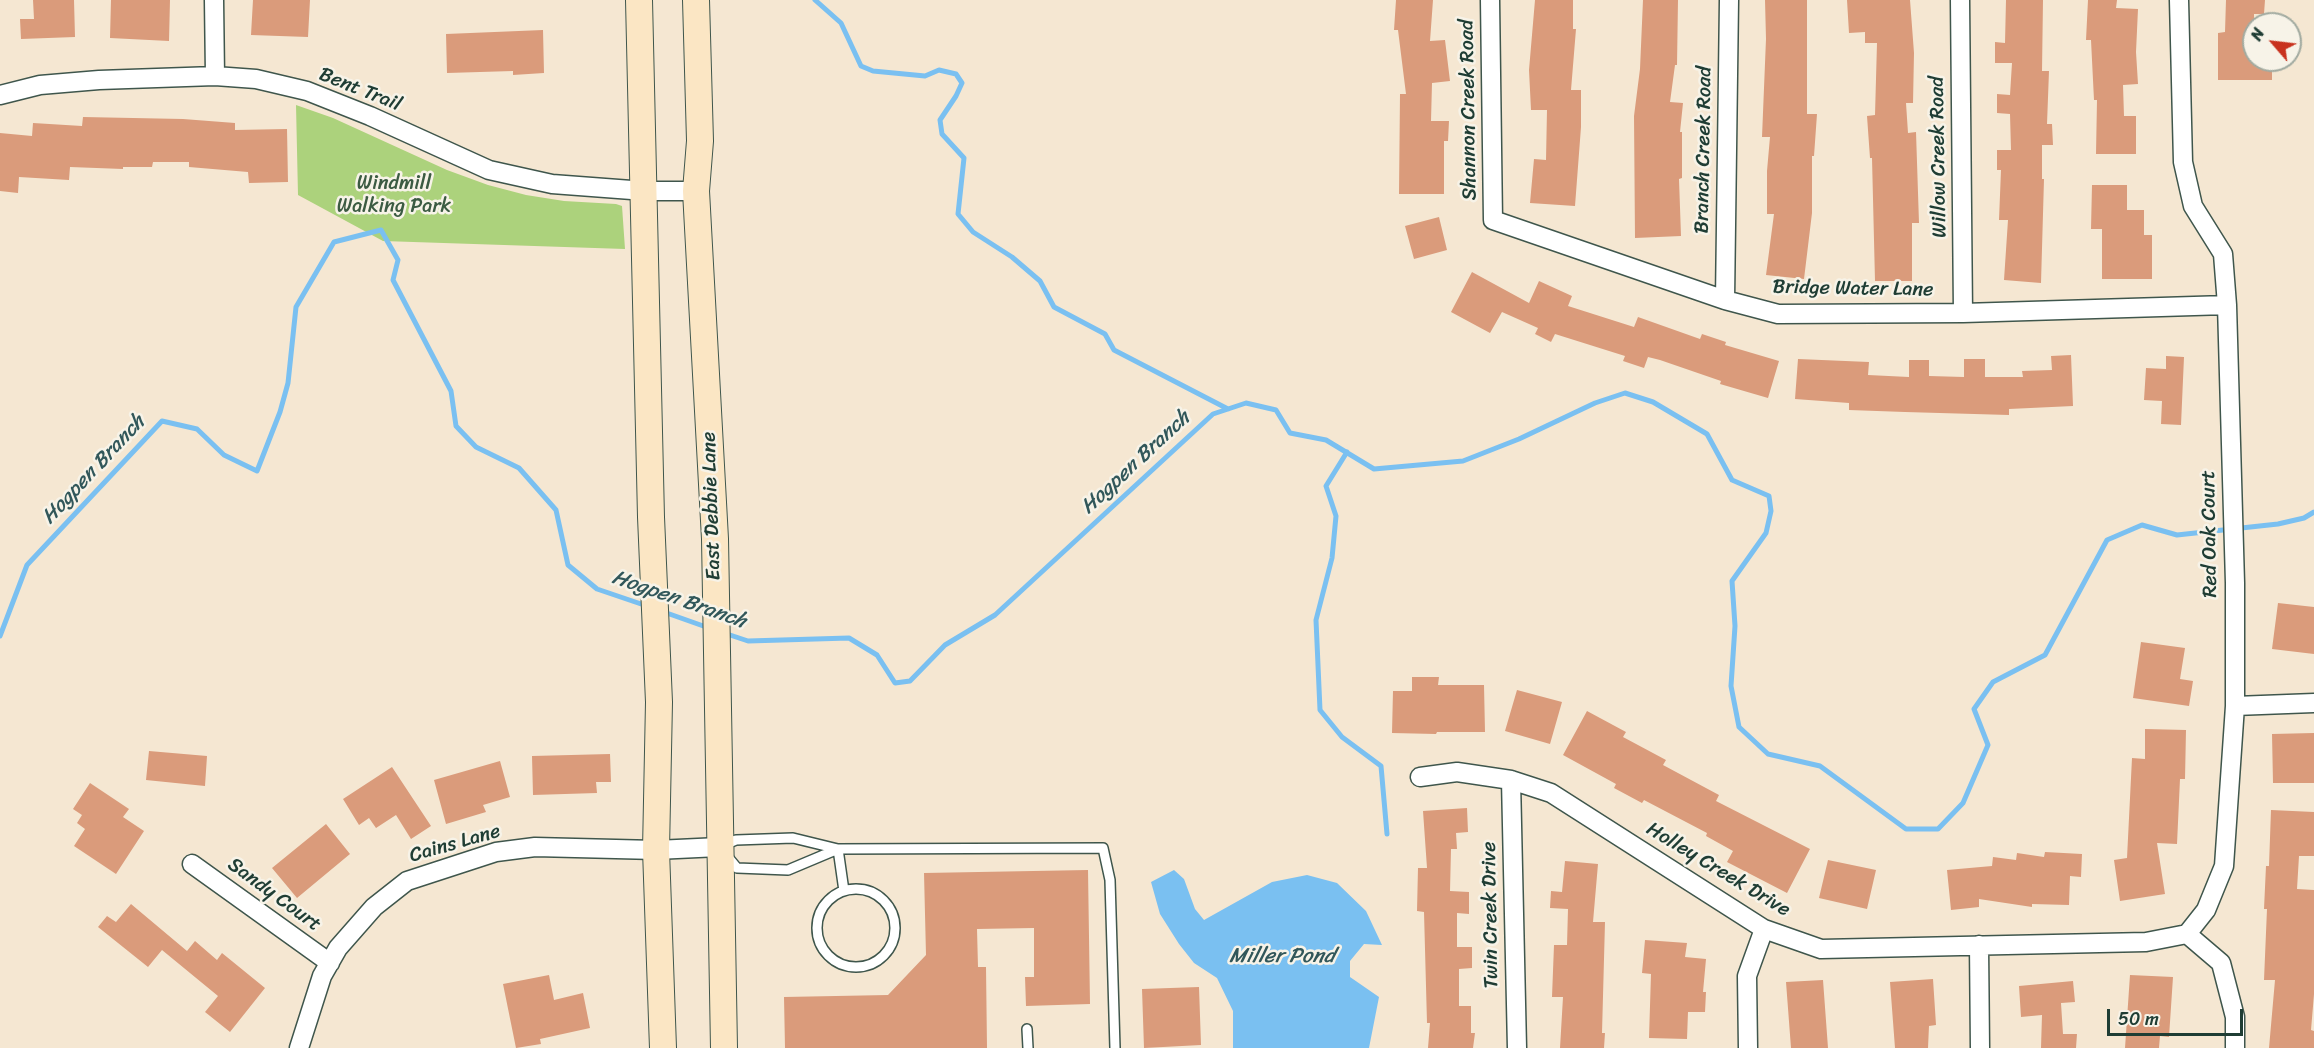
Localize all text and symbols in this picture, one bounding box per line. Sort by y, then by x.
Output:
north arrow [2242,12,2302,72]
street label: Shannon Creek Road [1455,19,1483,201]
text: N [2242,23,2273,46]
street label: Bent Trail [315,63,405,117]
street label: Branch Creek Road [1691,66,1717,234]
street label: Willow Creek Road [1926,76,1952,238]
park label: Windmill Walking Park [337,172,451,219]
street label: Bridge Water Lane [1772,276,1934,302]
water label: Hogpen Branch [1076,406,1196,520]
water label: Hogpen Branch [37,410,151,530]
street label: East Debbie Lane [697,431,727,581]
street label: Red Oak Court [2197,470,2223,598]
water label: Hogpen Branch [609,565,749,635]
street label: Holley Creek Drive [1642,818,1794,922]
street label: Cains Lane [407,820,503,868]
street label: Twin Creek Drive [1478,841,1504,989]
street label: Sandy Court [223,853,325,937]
water label: Miller Pond [1229,944,1335,970]
scale bar [2110,997,2246,1035]
text: 50 m [2118,1003,2159,1035]

